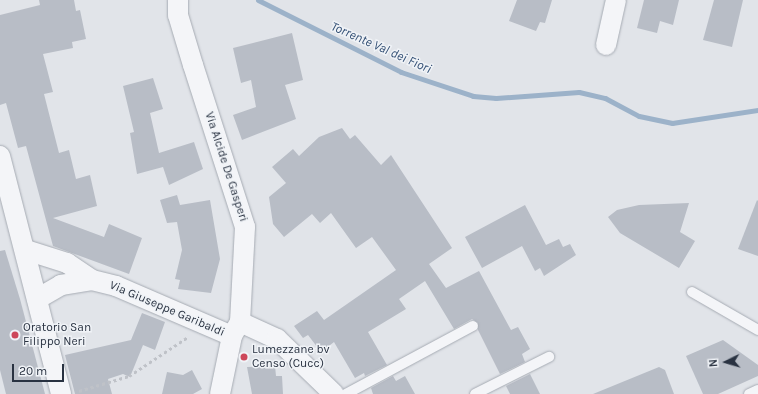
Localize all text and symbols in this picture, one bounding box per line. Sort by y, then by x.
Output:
water label: Torrente Val dei Fiori [328,19,434,77]
street label: Via Alcide De Gasperi [201,110,251,224]
street label: Via Giuseppe Garibaldi [107,278,227,340]
place label: Oratorio San Filippo Neri [23,321,91,349]
marker: Oratorio San Filippo Neri [10,330,20,340]
north arrow [706,342,746,382]
place label: Lumezzane bv Censo (Cucc) [252,343,330,371]
marker: Lumezzane bv Censo (Cucc) [239,352,249,362]
scale bar [14,356,66,382]
text: N [707,359,720,368]
text: 20 m [19,364,47,378]

